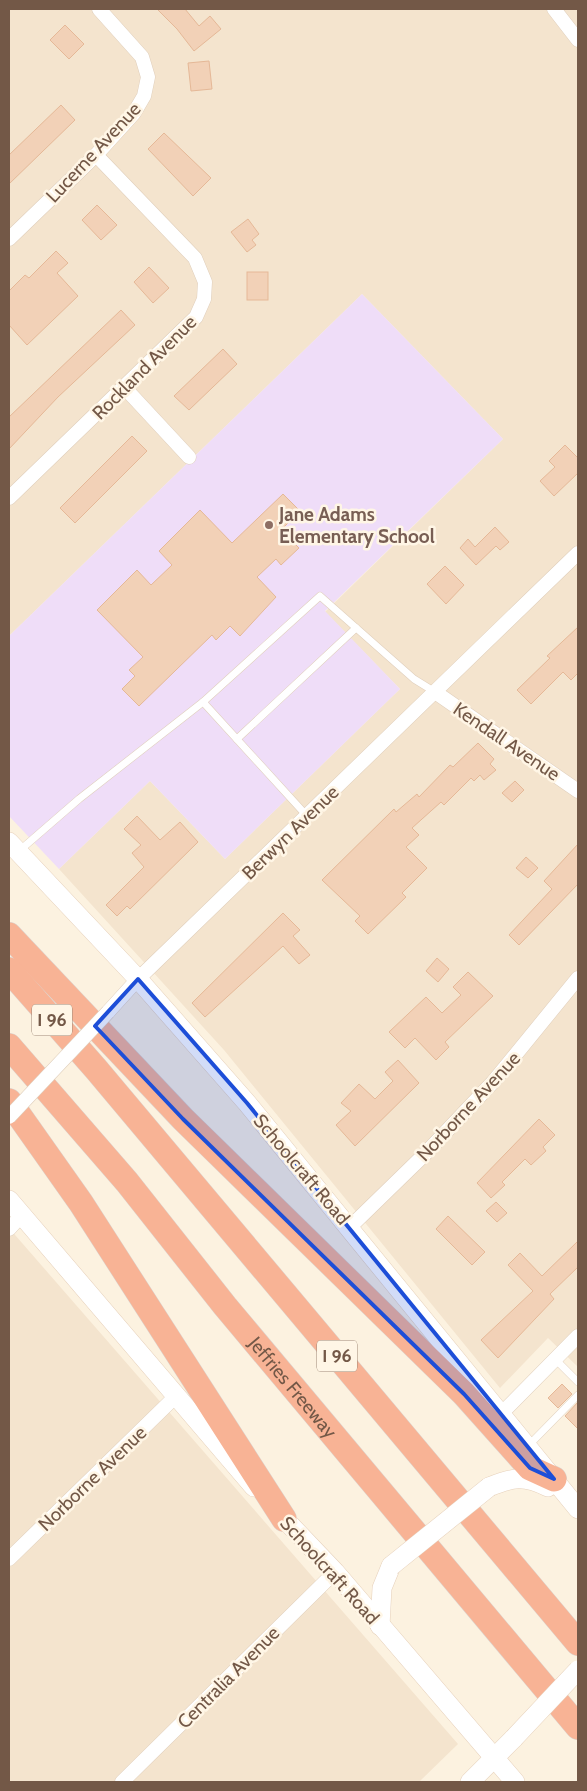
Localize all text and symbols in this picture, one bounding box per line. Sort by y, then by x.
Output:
street label: Lucerne Avenue [41,97,146,207]
street label: Rockland Avenue [87,310,201,424]
place label: Jane Adams Elementary School [278,503,435,548]
marker: Jane Adams Elementary School [263,519,275,531]
street label: Kendall Avenue [449,697,565,786]
street label: Berwyn Avenue [237,780,344,884]
road number: I 96 [32,1004,72,1036]
street label: Norborne Avenue [412,1047,525,1166]
street label: Schoolcraft Road [249,1109,354,1229]
street label: Jeffries Freeway [243,1331,342,1443]
road number: I 96 [317,1340,357,1372]
street label: Norborne Avenue [33,1421,151,1536]
street label: Schoolcraft Road [275,1512,384,1629]
street label: Centralia Avenue [172,1621,284,1733]

